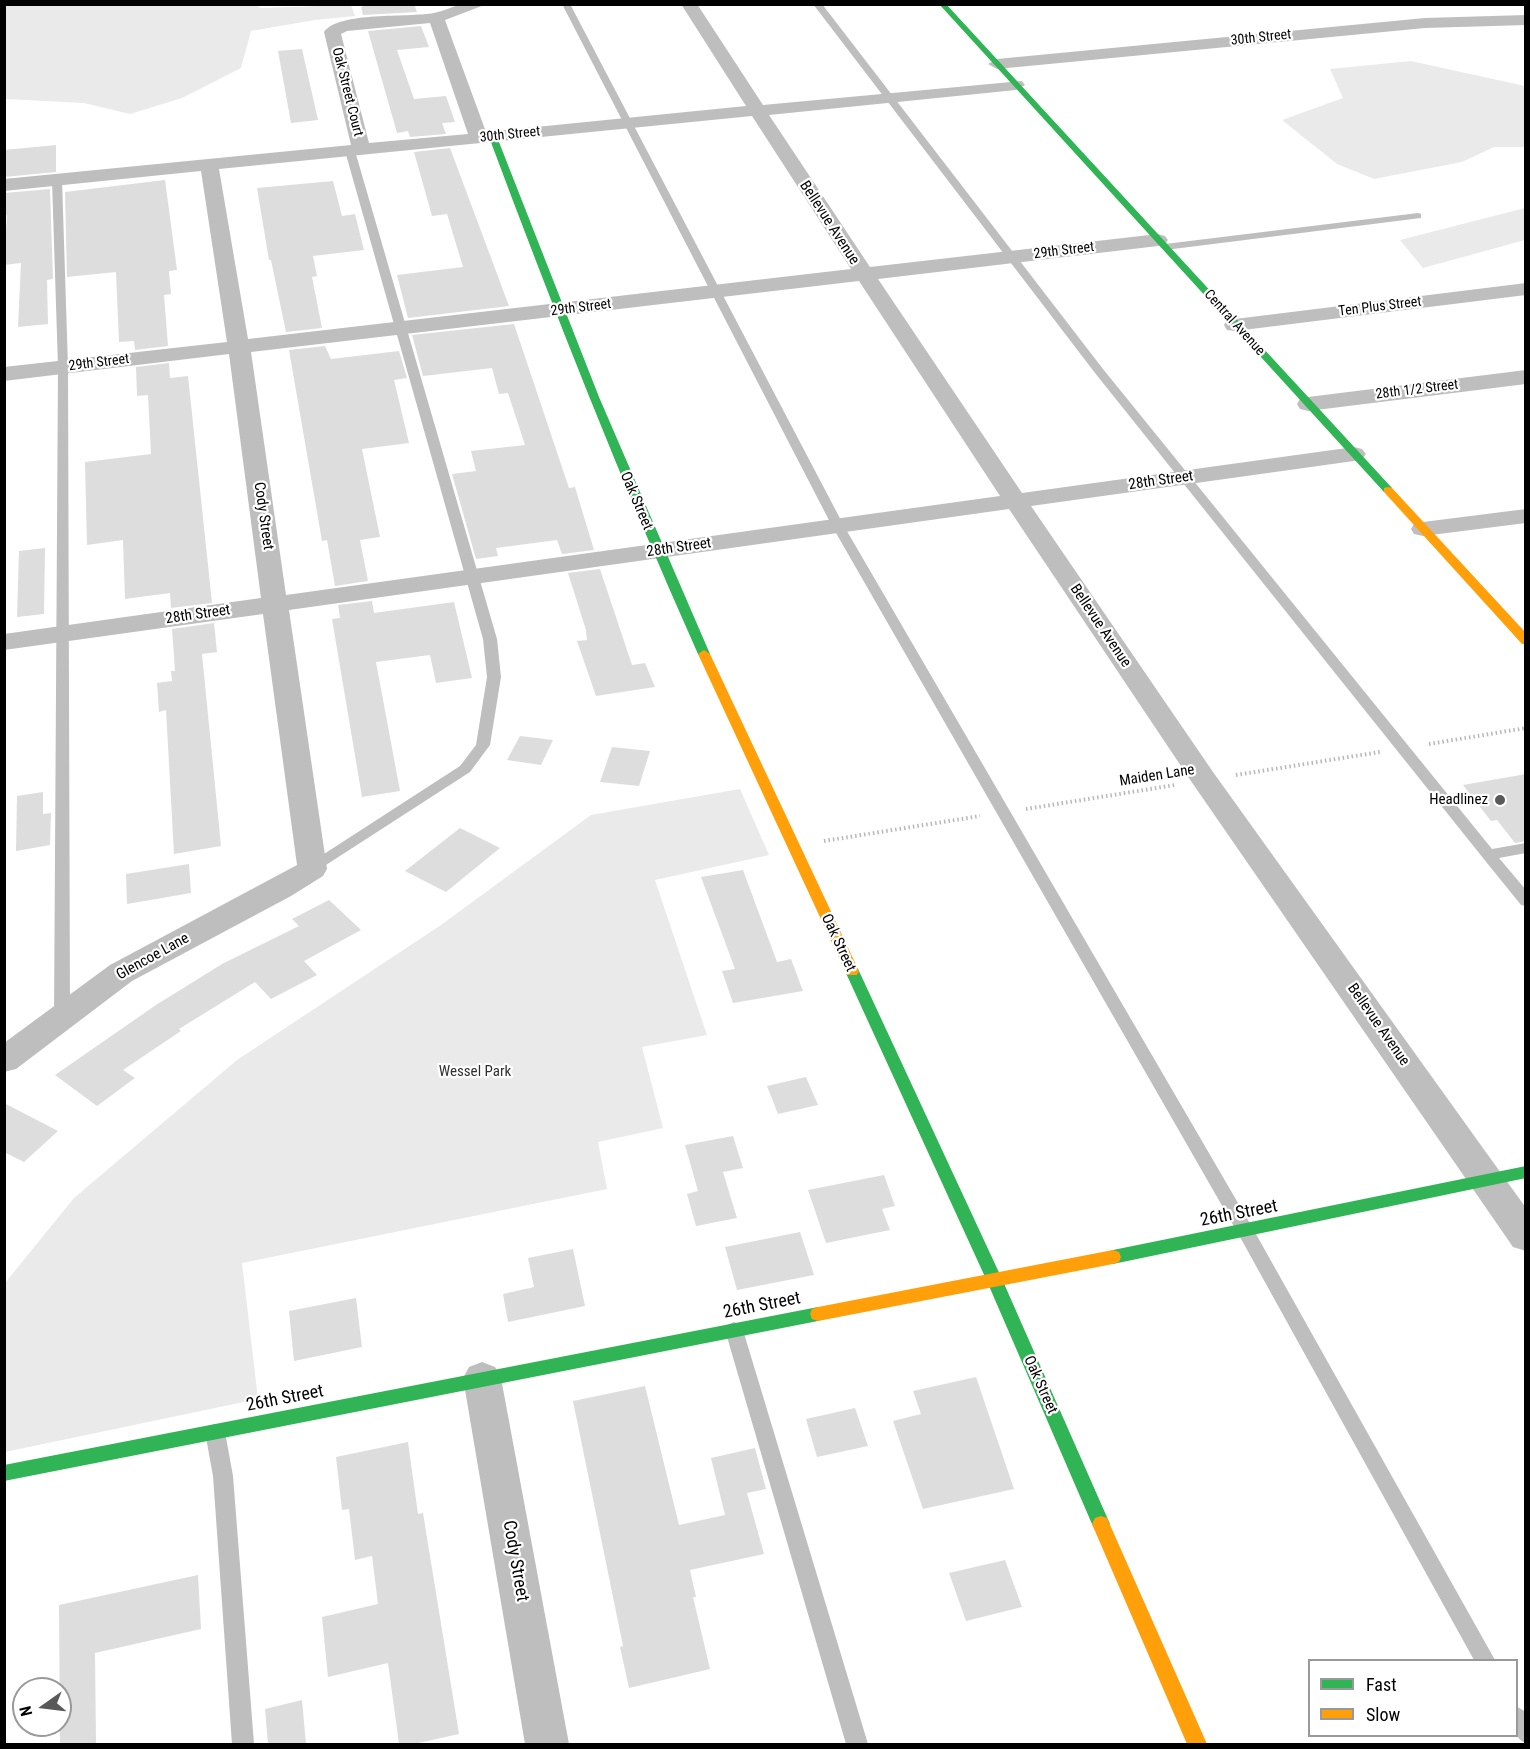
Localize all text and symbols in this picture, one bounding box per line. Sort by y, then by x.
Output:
street label: 30th Street [1230,26,1292,50]
street label: Oak Street Court [328,46,366,138]
street label: 30th Street [479,123,541,147]
street label: Bellevue Avenue [795,178,863,268]
street label: 29th Street [1033,239,1095,263]
street label: Central Avenue [1200,287,1268,359]
street label: Ten Plus Street [1338,294,1422,320]
street label: 29th Street [550,296,612,320]
street label: 29th Street [68,351,130,375]
street label: 28th 1/2 Street [1375,377,1459,403]
street label: 28th Street [1128,468,1194,494]
street label: Oak Street [616,469,656,533]
street label: Cody Street [249,481,277,551]
street label: 28th Street [646,535,712,561]
street label: Bellevue Avenue [1066,581,1134,671]
street label: 28th Street [165,602,231,628]
street label: Maiden Lane [1118,761,1196,791]
place label: Headlinez [1429,791,1488,809]
marker: Headlinez [1493,793,1507,807]
street label: Oak Street [817,911,859,975]
street label: Glencoe Lane [114,930,192,984]
street label: Bellevue Avenue [1343,980,1413,1070]
park label: Wessel Park [439,1063,511,1081]
street label: 26th Street [1199,1196,1279,1232]
street label: 26th Street [722,1288,802,1324]
street label: Oak Street [1019,1353,1061,1417]
street label: 26th Street [245,1381,325,1417]
street label: Cody Street [497,1519,533,1603]
legend [1308,1659,1518,1737]
text: Fast [1366,1674,1397,1695]
north arrow [12,1677,72,1737]
text: N [16,1704,36,1718]
text: Slow [1366,1704,1400,1725]

